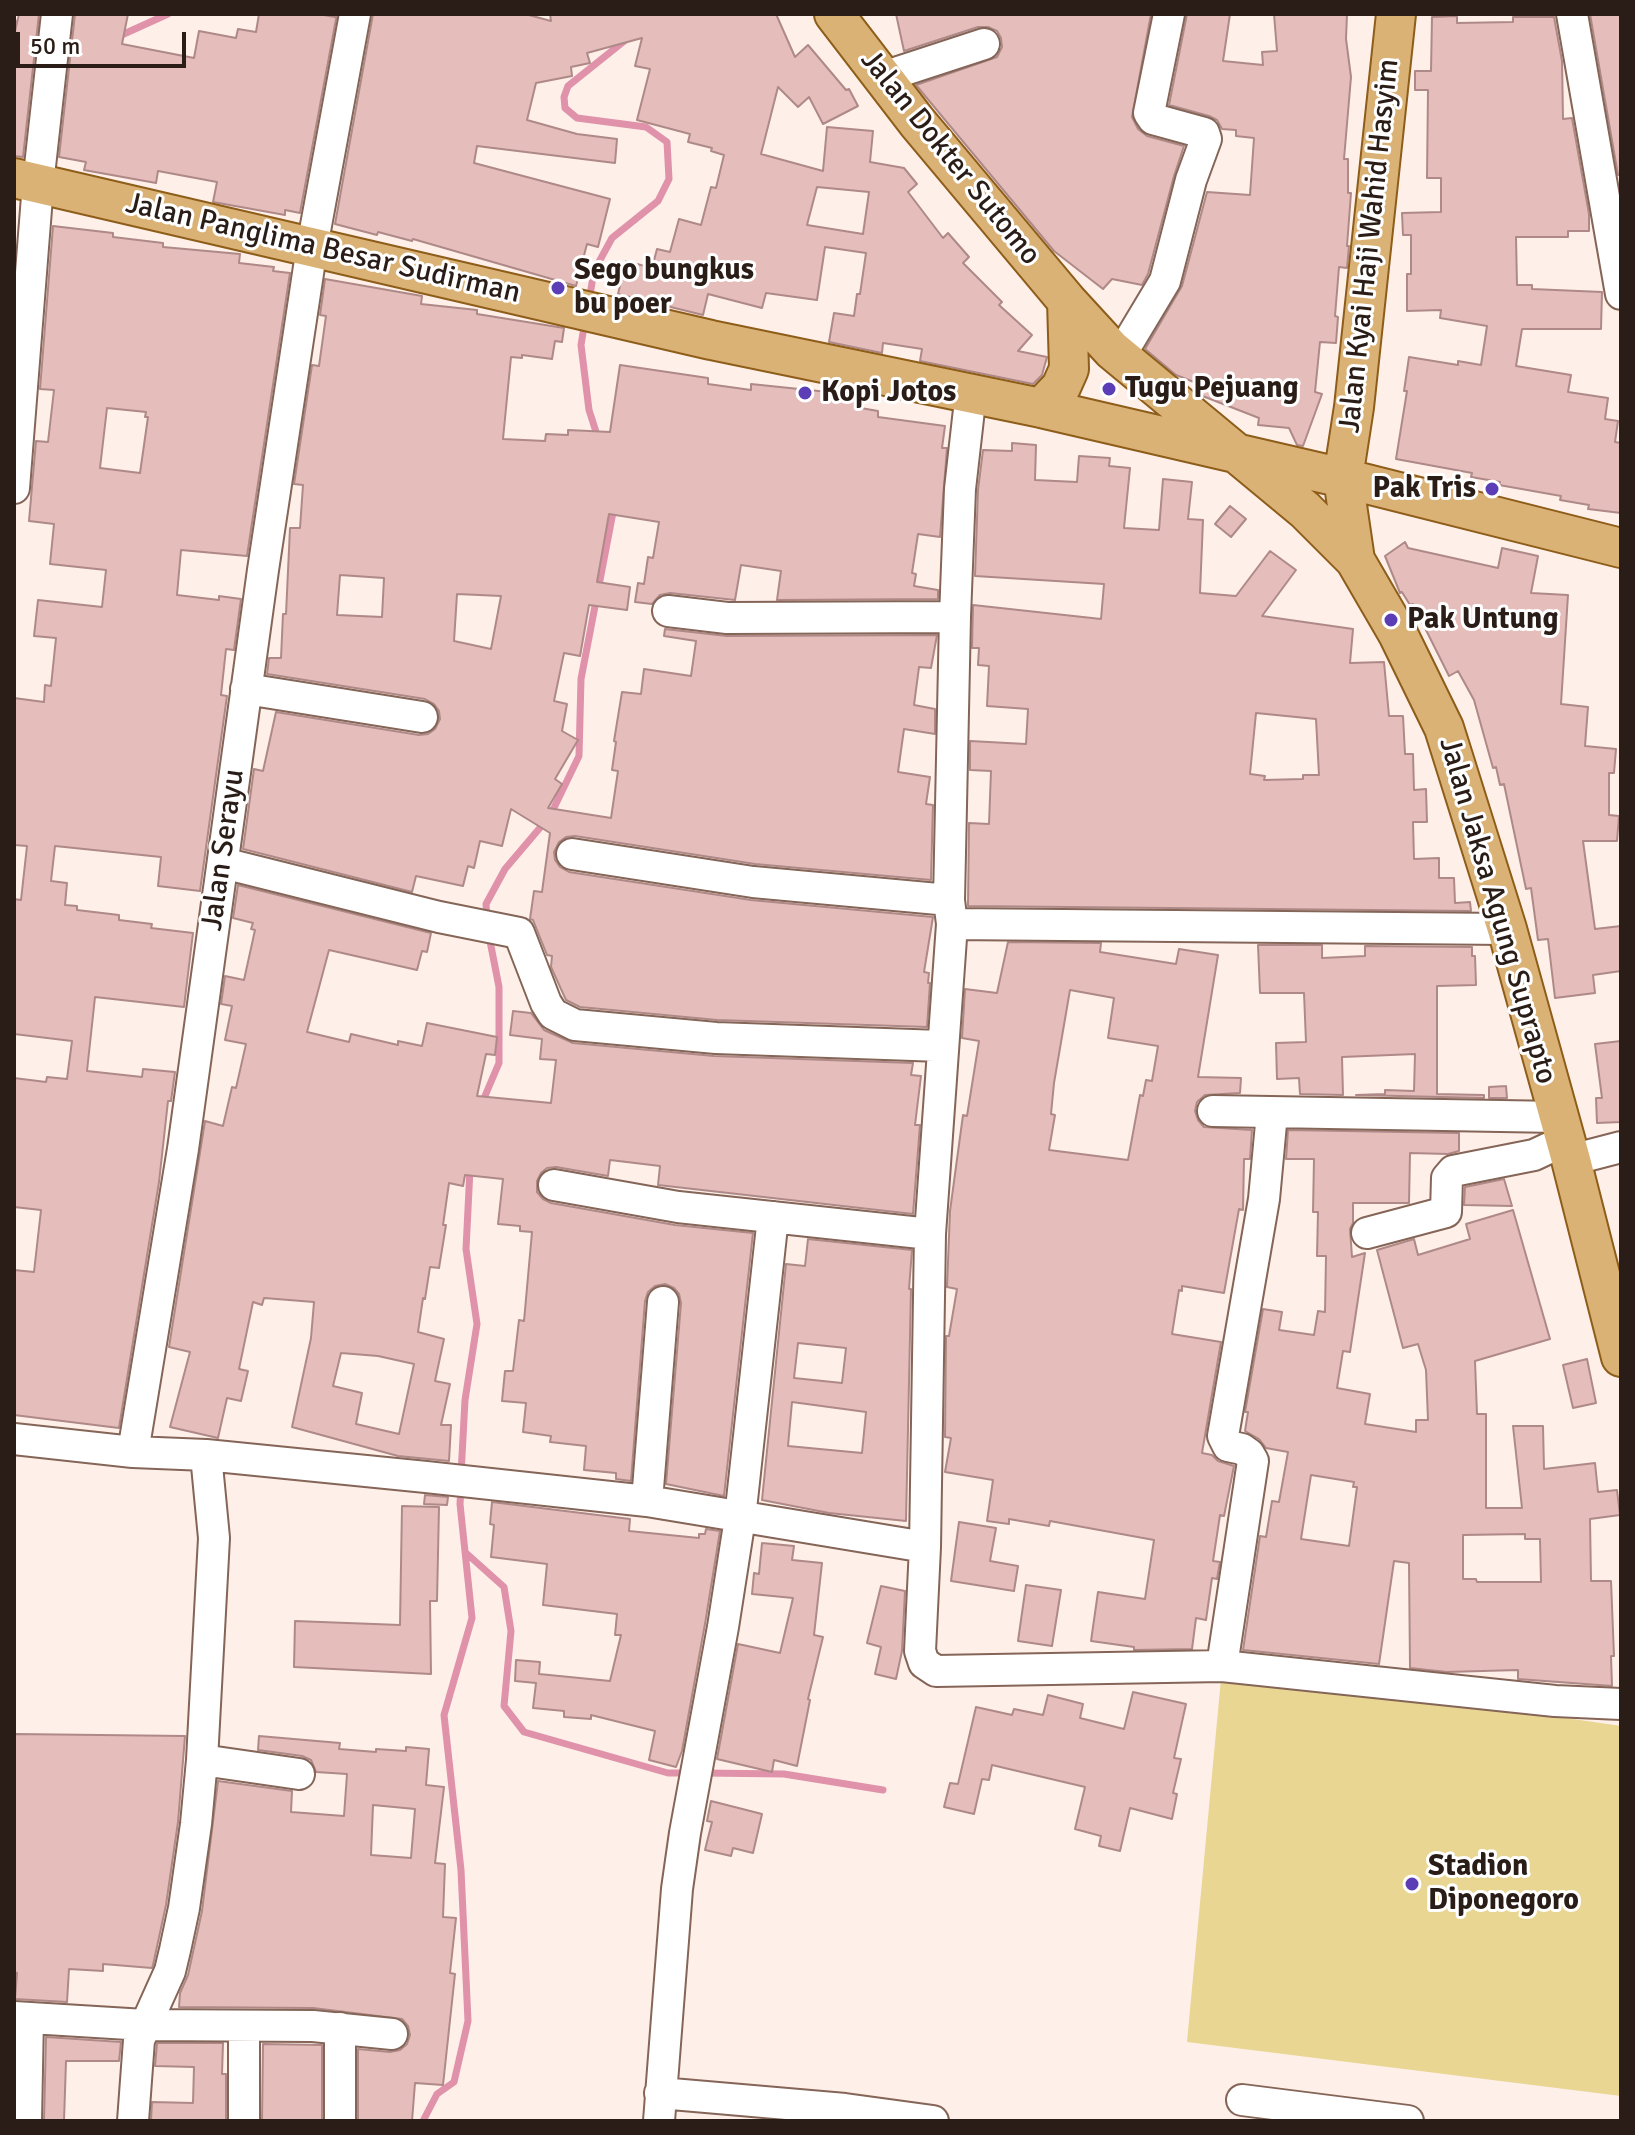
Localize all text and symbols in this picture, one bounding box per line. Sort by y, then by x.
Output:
scale bar [20,16,190,66]
text: 50 m [30,31,80,61]
street label: Jalan Dokter Sutomo [852,43,1048,273]
street label: Jalan Kyai Haji Wahid Hasyim [1332,57,1408,435]
street label: Jalan Panglima Besar Sudirman [122,186,524,312]
place label: Sego bungkus bu poer [574,253,754,324]
marker: Sego bungkus bu poer [549,279,567,297]
place label: Tugu Pejuang [1125,371,1299,407]
place label: Kopi Jotos [821,375,956,411]
marker: Tugu Pejuang [1100,380,1118,398]
marker: Kopi Jotos [796,384,814,402]
place label: Pak Tris [1373,471,1476,507]
marker: Pak Tris [1483,480,1501,498]
place label: Pak Untung [1407,602,1559,638]
marker: Pak Untung [1382,611,1400,629]
street label: Jalan Jaksa Agung Suprapto [1430,734,1564,1088]
street label: Jalan Serayu [195,767,253,933]
place label: Stadion Diponegoro [1428,1849,1579,1920]
marker: Stadion Diponegoro [1403,1875,1421,1893]

